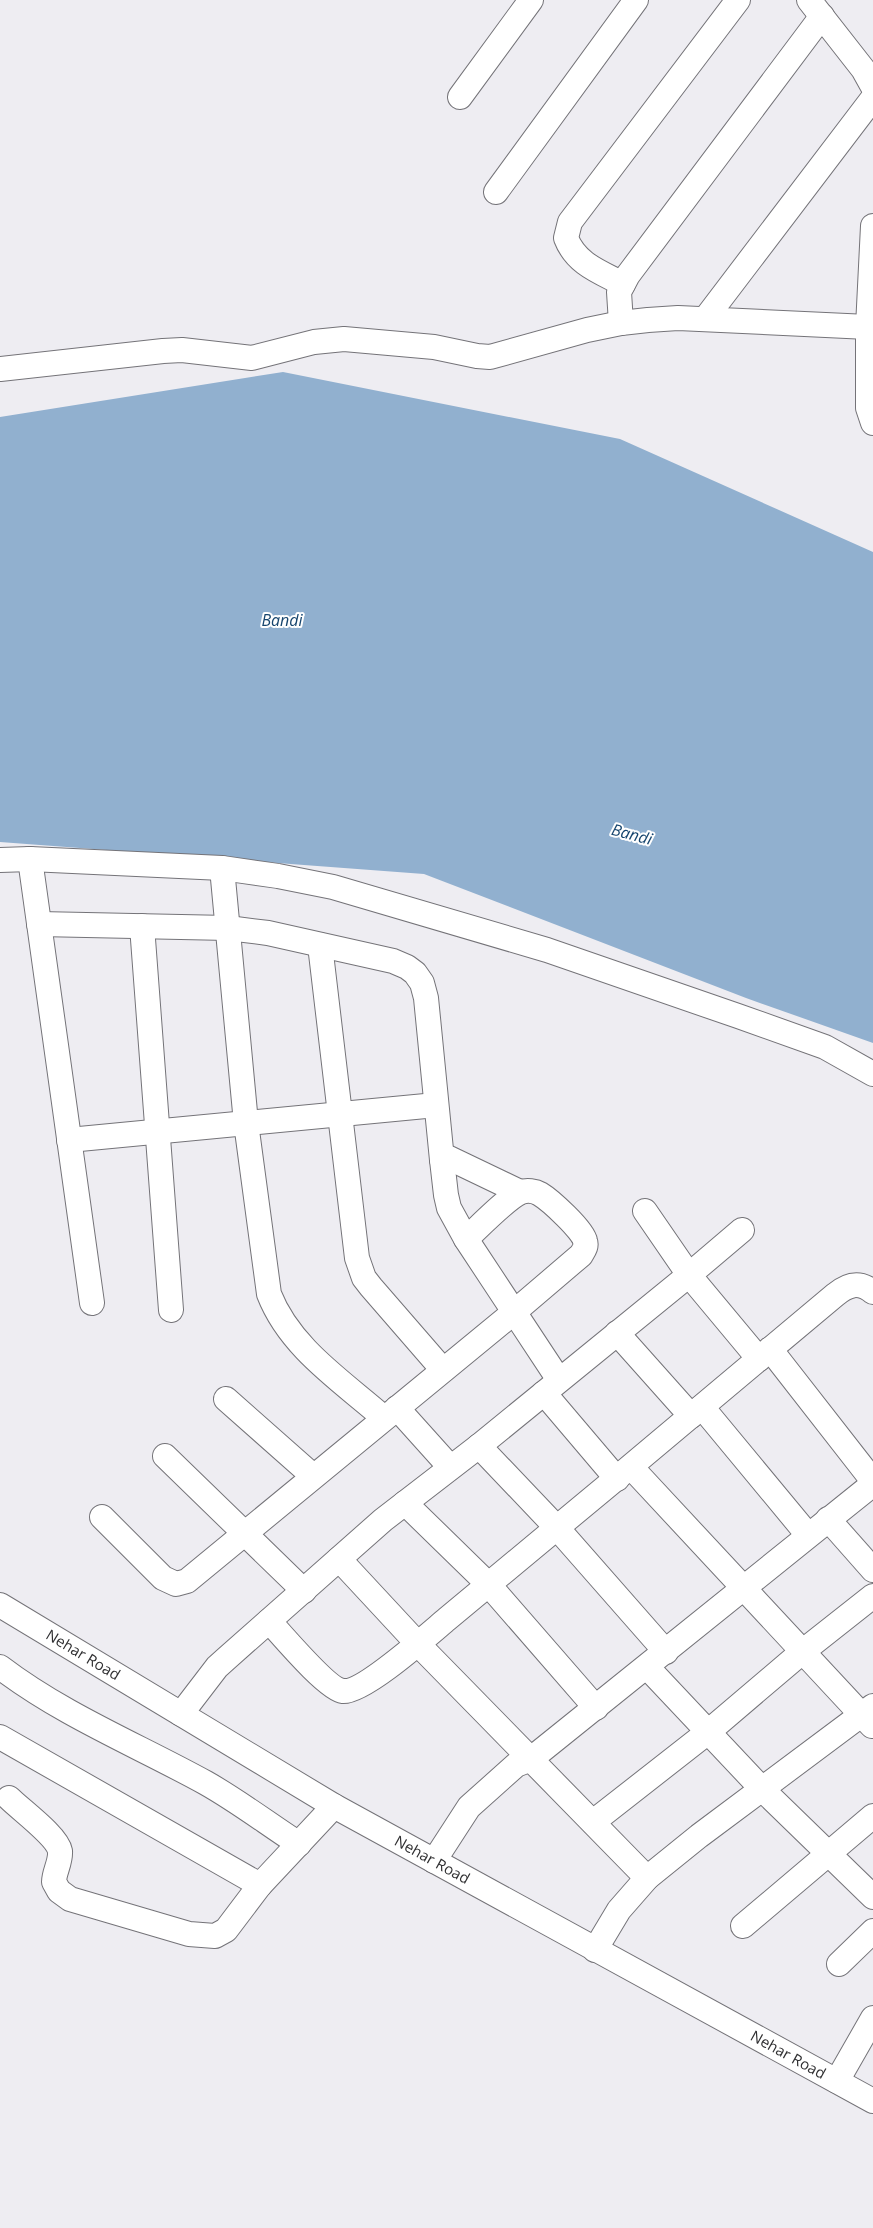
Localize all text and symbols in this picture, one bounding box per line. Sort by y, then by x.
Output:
water label: Bandi [261,609,304,631]
water label: Bandi [609,818,656,850]
street label: Nehar Road [43,1624,124,1684]
street label: Nehar Road [391,1830,474,1888]
street label: Nehar Road [747,2025,830,2083]

